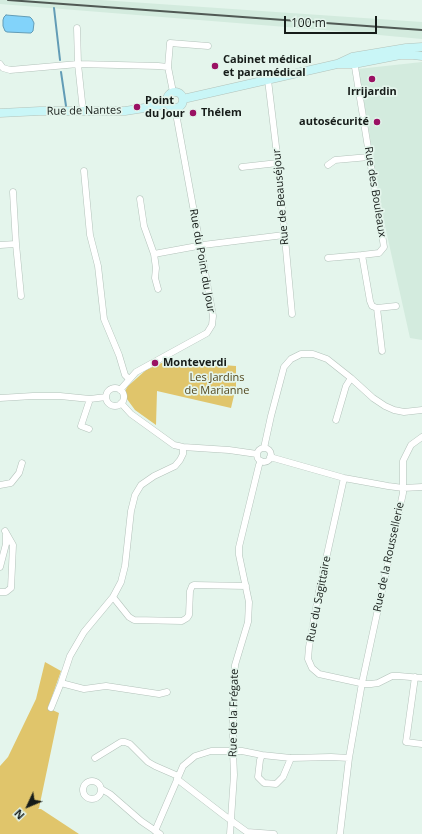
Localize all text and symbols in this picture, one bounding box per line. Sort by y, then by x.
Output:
scale bar [286,8,379,34]
text: 100 m [291,14,326,31]
place label: Cabinet médical et paramédical [223,53,312,79]
marker: Cabinet médical et paramédical [210,61,220,71]
marker: Irrijardin [367,74,377,84]
place label: Irrijardin [347,85,397,99]
place label: Point du Jour [145,94,185,120]
marker: Point du Jour [132,102,142,112]
street label: Rue de Nantes [46,104,122,118]
place label: Thélem [201,106,242,120]
marker: Thélem [188,108,198,118]
place label: autosécurité [299,115,369,129]
marker: autosécurité [372,117,382,127]
street label: Rue des Bouleaux [361,146,389,238]
street label: Rue de Beauséjour [270,148,292,246]
street label: Rue du Point du Jour [186,208,218,314]
place label: Monteverdi [163,356,227,370]
marker: Monteverdi [150,358,160,368]
park label: Les Jardins de Marianne [185,371,249,397]
street label: Rue de la Roussellerie [371,501,407,613]
street label: Rue du Sagittaire [304,555,334,643]
street label: Rue de la Frégate [227,669,241,757]
north arrow [8,786,48,826]
text: N [11,806,28,823]

